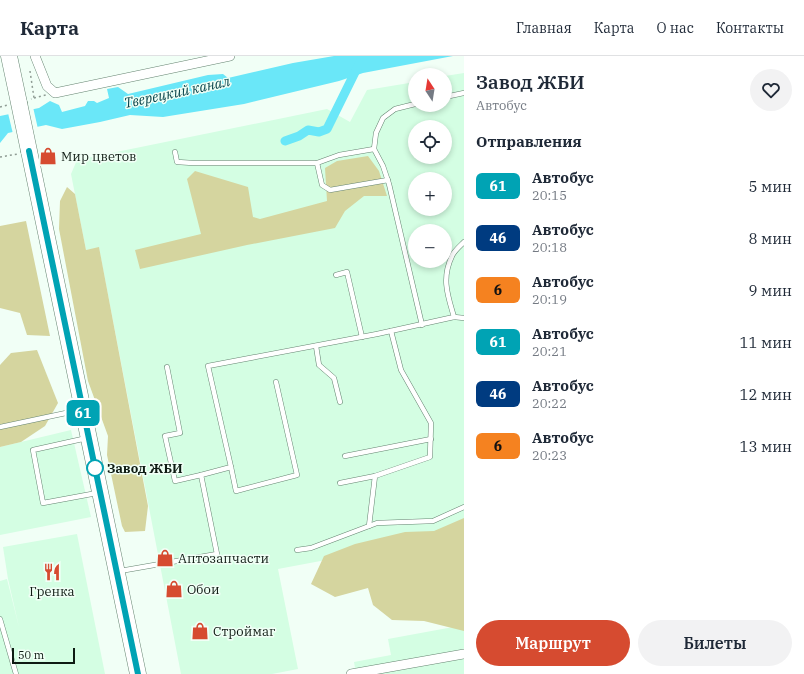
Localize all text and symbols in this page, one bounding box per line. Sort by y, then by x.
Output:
text: Карта [20,16,79,40]
text: Главная [516,19,572,37]
text: Карта [594,19,635,37]
text: О нас [657,19,694,37]
text: Контакты [716,19,784,37]
north arrow [408,68,452,112]
map controls [408,68,452,268]
button: heart [750,69,792,111]
text: Завод ЖБИ [476,70,585,94]
water label: Тверецкий канал [122,72,232,112]
text: Автобус [476,97,527,114]
button: locate [408,120,452,164]
text: Отправления [476,132,582,151]
shop icon: Мир цветов [38,146,58,166]
place label: Мир цветов [61,148,136,165]
text: Автобус [532,168,594,187]
button: + [408,172,452,216]
text: 61 [490,177,506,195]
text: 5 мин [748,177,792,196]
text: 20:15 [532,187,567,204]
text: Автобус [532,220,594,239]
button: − [408,224,452,268]
text: 46 [490,229,506,247]
text: 8 мин [748,229,792,248]
text: 20:18 [532,239,567,256]
text: Автобус [532,272,594,291]
text: 6 [494,281,502,299]
text: 9 мин [748,281,792,300]
text: 20:19 [532,291,567,308]
text: Автобус [532,324,594,343]
text: 61 [490,333,506,351]
text: 11 мин [739,333,792,352]
text: 20:21 [532,343,567,360]
text: Автобус [532,376,594,395]
text: 46 [490,385,506,403]
text: 12 мин [739,385,792,404]
text: 20:22 [532,395,567,412]
line badge: 61 [65,400,101,426]
text: 61 [75,404,91,422]
text: Автобус [532,428,594,447]
text: 6 [494,437,502,455]
text: 13 мин [739,437,792,456]
text: 20:23 [532,447,567,464]
marker: Завод ЖБИ [86,459,104,477]
place label: Завод ЖБИ [107,460,183,477]
shop icon: Аптозапчасти [155,548,175,568]
place label: Аптозапчасти [178,550,269,567]
restaurant icon: Гренка [42,562,62,582]
shop icon: Обои [164,579,184,599]
place label: Обои [187,581,220,598]
place label: Гренка [29,583,75,600]
button: Маршрут [476,620,630,666]
button: Билеты [638,620,792,666]
shop icon: Строймаг [190,621,210,641]
place label: Строймаг [213,623,275,640]
scale bar [12,646,75,665]
text: 50 m [18,648,44,662]

